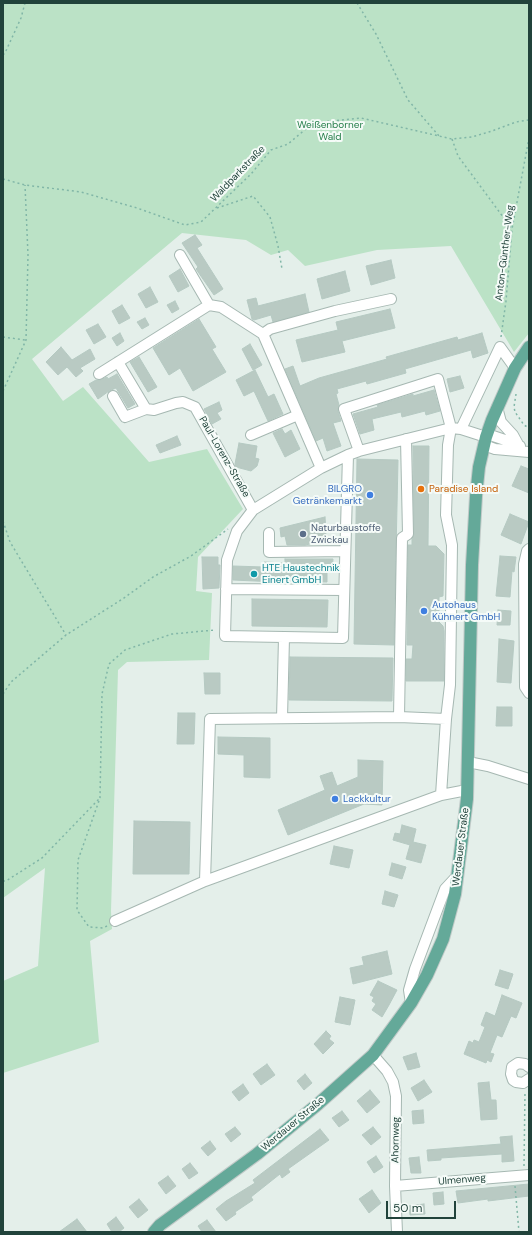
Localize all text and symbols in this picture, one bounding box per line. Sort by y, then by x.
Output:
park label: Weißenborner Wald [297,119,363,142]
street label: Waldparkstraße [208,143,268,205]
street label: Anton-Günther-Weg [493,204,517,302]
street label: Paul-Lorenz-Straße [196,414,252,500]
place label: BILGRO Getränkemarkt [293,483,362,506]
place label: Paradise Island [429,483,498,495]
marker: Paradise Island [416,484,426,494]
marker: BILGRO Getränkemarkt [365,490,375,500]
place label: Naturbaustoffe Zwickau [311,522,381,546]
marker: Naturbaustoffe Zwickau [298,529,308,539]
place label: HTE Haustechnik Einert GmbH [262,562,340,586]
marker: HTE Haustechnik Einert GmbH [249,569,259,579]
place label: Autohaus Kühnert GmbH [432,599,500,622]
marker: Autohaus Kühnert GmbH [419,606,429,616]
place label: Lackkultur [343,793,391,805]
marker: Lackkultur [330,794,340,804]
street label: Werdauer Straße [450,807,472,887]
street label: Werdauer Straße [259,1094,327,1154]
street label: Ahornweg [390,1117,402,1163]
street label: Ulmenweg [438,1172,486,1188]
scale bar [388,1193,458,1219]
text: 50 m [393,1200,422,1216]

